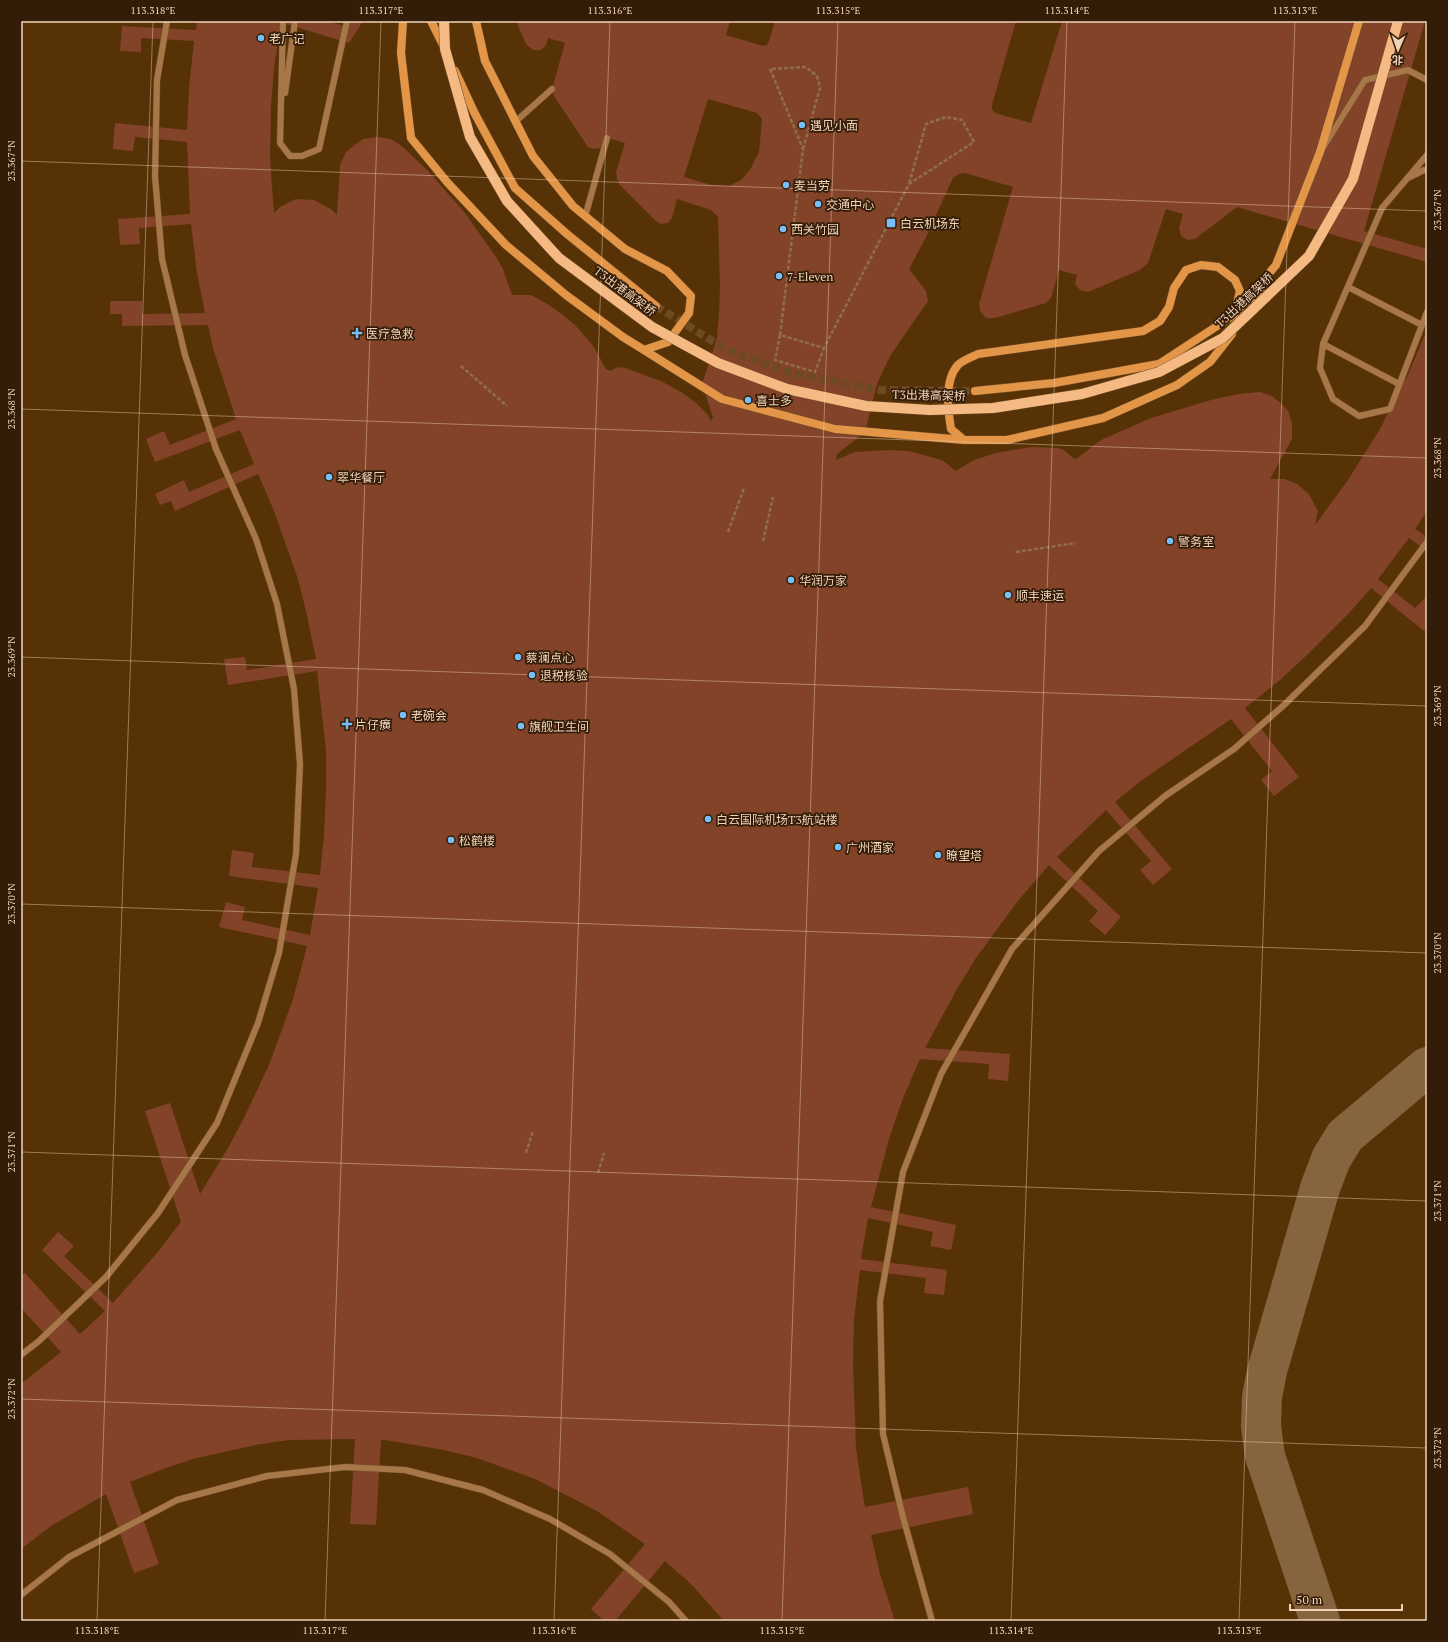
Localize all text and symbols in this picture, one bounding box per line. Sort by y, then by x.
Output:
text: 113.318°E [131,4,176,17]
text: 113.317°E [359,4,404,17]
text: 113.316°E [588,4,633,17]
text: 113.315°E [816,4,861,17]
text: 113.314°E [1045,4,1090,17]
text: 113.313°E [1273,4,1318,17]
north arrow [1378,30,1418,70]
place label: 老广记 [269,31,305,46]
marker: 老广记 [256,33,266,43]
text: 北 [1392,53,1403,67]
place label: 遇见小面 [810,118,858,133]
marker: 遇见小面 [797,120,807,130]
text: 23.367°N [5,140,18,182]
place label: 麦当劳 [794,178,830,193]
marker: 麦当劳 [781,180,791,190]
text: 23.367°N [1431,189,1444,231]
place label: 交通中心 [826,197,874,212]
marker: 交通中心 [813,199,823,209]
place label: 白云机场东 [900,216,960,231]
marker: 白云机场东 [885,217,897,229]
place label: 西关竹园 [791,222,839,237]
marker: 西关竹园 [778,224,788,234]
street label: T3出港高架桥 [591,263,659,319]
place label: 7-Eleven [787,269,833,284]
street label: T3出港高架桥 [1212,269,1276,331]
marker: 7-Eleven [774,271,784,281]
place label: 医疗急救 [366,326,414,341]
marker: 医疗急救 [351,327,363,339]
street label: T3出港高架桥 [892,387,966,403]
text: 23.368°N [5,388,18,430]
place label: 喜士多 [756,393,792,408]
marker: 喜士多 [743,395,753,405]
text: 23.368°N [1431,437,1444,479]
place label: 翠华餐厅 [337,470,385,485]
marker: 翠华餐厅 [324,472,334,482]
place label: 警务室 [1178,534,1214,549]
marker: 警务室 [1165,536,1175,546]
place label: 华润万家 [799,573,847,588]
marker: 华润万家 [786,575,796,585]
place label: 顺丰速运 [1016,588,1064,603]
marker: 顺丰速运 [1003,590,1013,600]
text: 23.369°N [5,636,18,678]
place label: 蔡澜点心 [526,650,574,665]
marker: 蔡澜点心 [513,652,523,662]
place label: 退税核验 [540,668,588,683]
marker: 退税核验 [527,670,537,680]
text: 23.369°N [1431,685,1444,727]
place label: 老碗会 [411,708,447,723]
marker: 老碗会 [398,710,408,720]
place label: 片仔癀 [355,717,391,732]
marker: 片仔癀 [342,719,352,729]
place label: 旗舰卫生间 [529,719,589,734]
marker: 旗舰卫生间 [516,721,526,731]
place label: 白云国际机场T3航站楼 [716,812,838,827]
marker: 白云国际机场T3航站楼 [703,814,713,824]
place label: 松鹤楼 [459,833,495,848]
marker: 松鹤楼 [446,835,456,845]
place label: 广州酒家 [846,840,894,855]
marker: 广州酒家 [833,842,843,852]
place label: 瞭望塔 [946,848,982,863]
marker: 瞭望塔 [933,850,943,860]
text: 23.370°N [5,883,18,925]
text: 23.370°N [1431,932,1444,974]
text: 23.371°N [5,1131,18,1173]
text: 23.371°N [1431,1180,1444,1222]
text: 23.372°N [5,1378,18,1420]
text: 23.372°N [1431,1427,1444,1469]
scale bar [1290,1586,1402,1612]
text: 50 m [1296,1592,1323,1607]
text: 113.318°E [75,1624,120,1637]
text: 113.317°E [303,1624,348,1637]
text: 113.316°E [532,1624,577,1637]
text: 113.315°E [760,1624,805,1637]
text: 113.314°E [989,1624,1034,1637]
text: 113.313°E [1217,1624,1262,1637]

